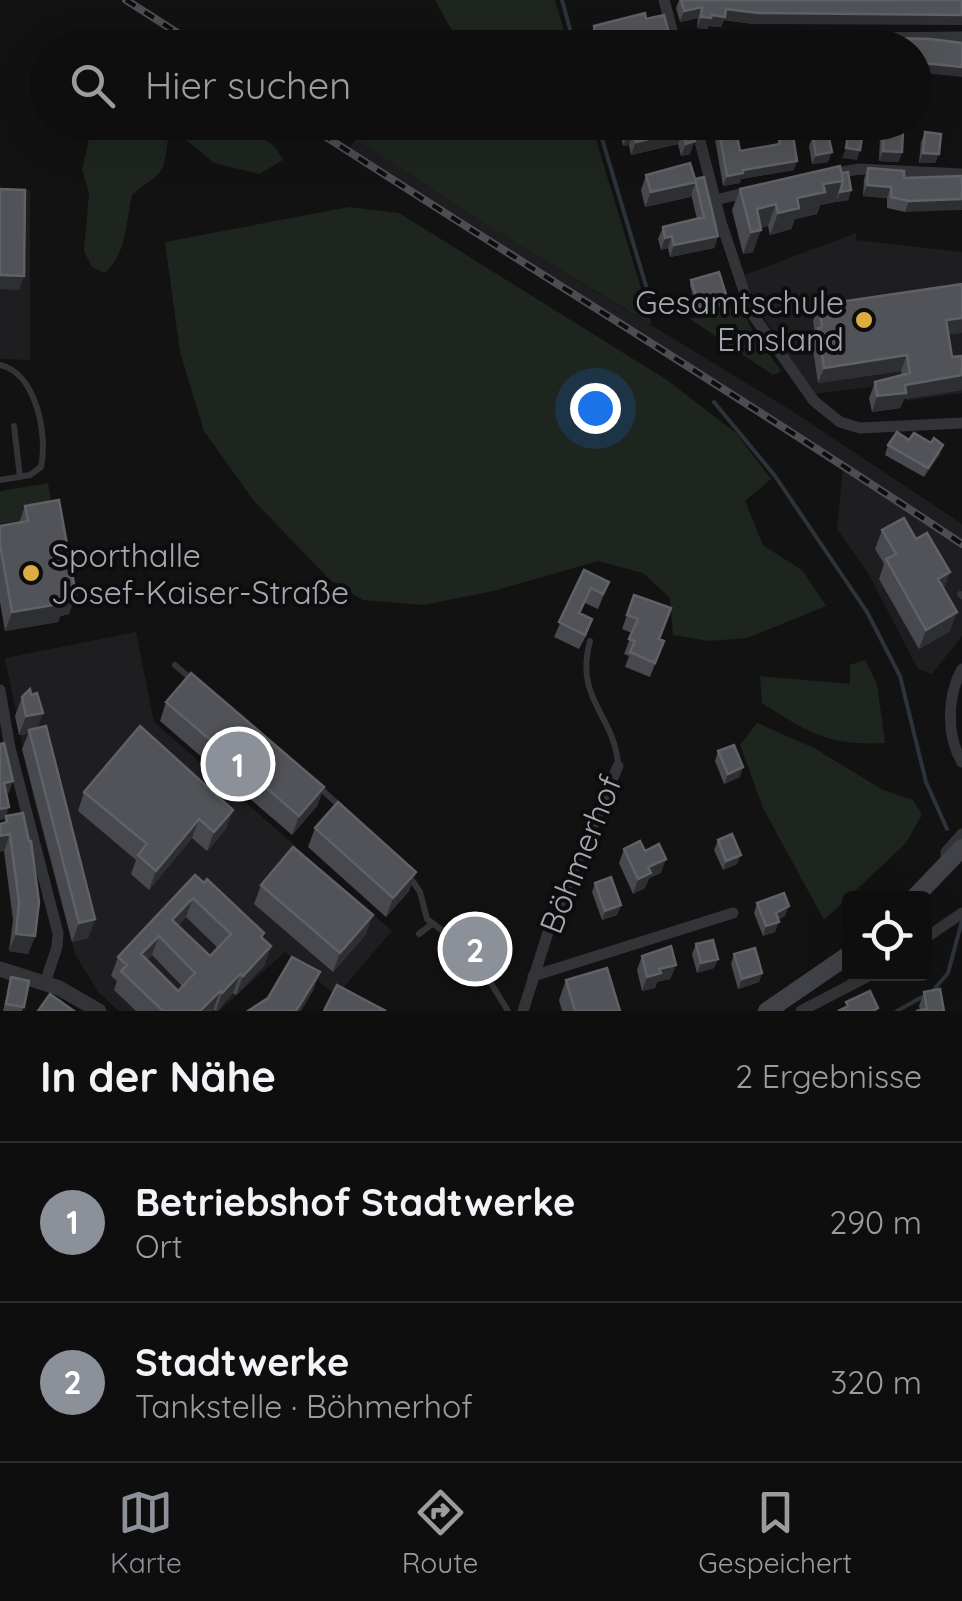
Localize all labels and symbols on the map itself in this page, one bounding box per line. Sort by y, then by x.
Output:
place label: Gesamtschule Emsland [635,282,844,359]
marker: Gesamtschule Emsland [853,309,875,331]
your location [570,383,621,434]
place label: Sporthalle Josef-Kaiser-Straße [51,535,349,612]
marker: Sporthalle Josef-Kaiser-Straße [20,562,42,584]
pin: 1 [206,726,270,802]
street label: Böhmerhof [530,769,630,939]
pin: 2 [442,912,508,986]

